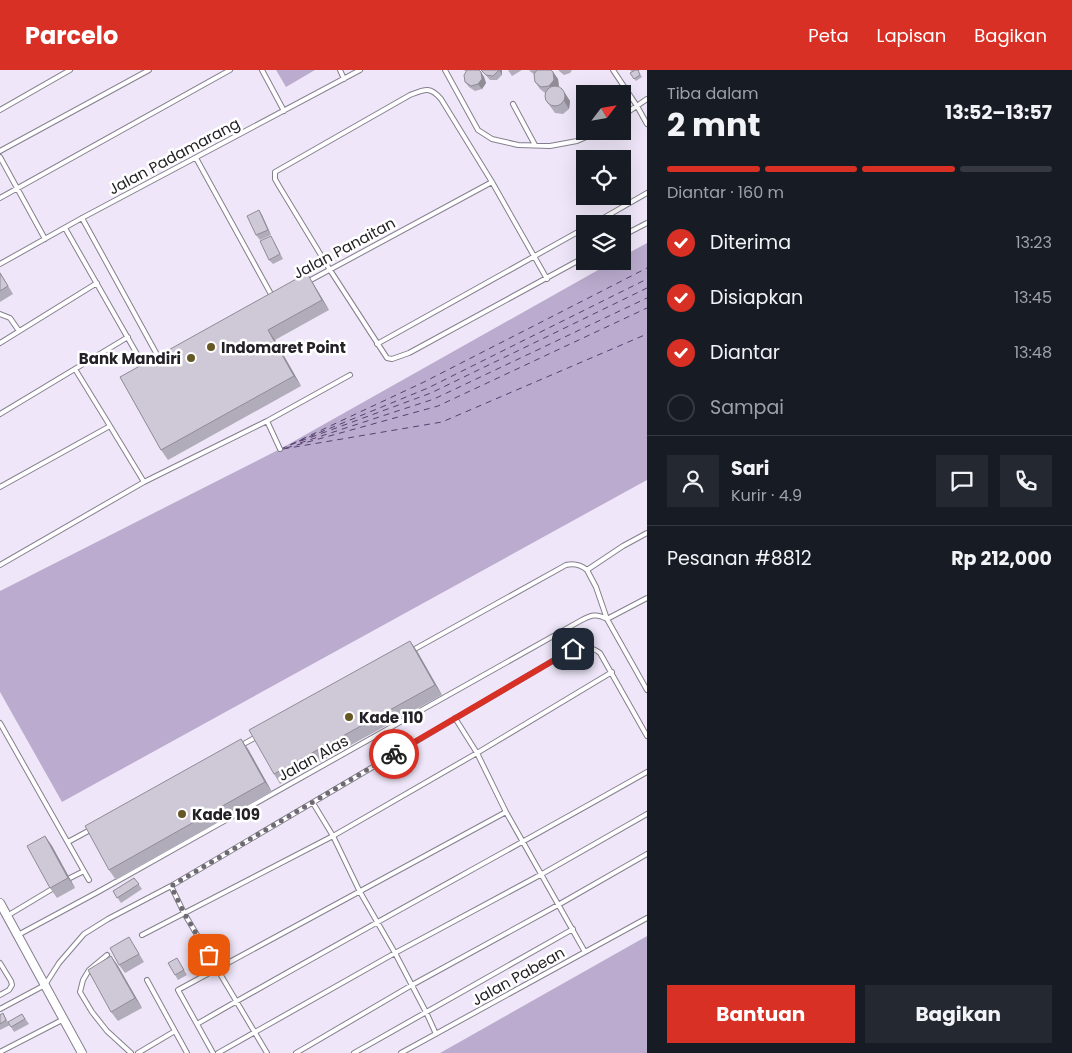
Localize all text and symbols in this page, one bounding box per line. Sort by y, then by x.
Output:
text: Parcelo [25,19,118,52]
text: Peta [808,23,849,48]
text: Lapisan [877,23,946,48]
text: Bagikan [974,23,1047,48]
text: Tiba dalam [667,82,758,105]
north arrow [576,85,631,140]
map controls [576,85,631,270]
text: 13:52–13:57 [945,99,1052,126]
text: 2 mnt [667,102,761,147]
street label: Jalan Padamarang [105,113,243,199]
button: locate [576,150,631,205]
text: Diantar · 160 m [667,181,784,204]
street label: Jalan Panaitan [289,212,399,284]
button: layers [576,215,631,270]
icon: check [667,229,695,257]
text: Diterima [710,229,791,256]
text: 13:23 [1015,231,1052,254]
icon: check [667,284,695,312]
text: Disiapkan [710,284,803,311]
text: 13:45 [1014,286,1052,309]
place label: Indomaret Point [221,337,346,358]
icon: check [667,339,695,367]
text: Diantar [710,339,780,366]
marker: Indomaret Point [205,341,217,353]
text: 13:48 [1014,341,1052,364]
place label: Bank Mandiri [79,348,181,369]
marker: Bank Mandiri [185,352,197,364]
text: Sampai [710,394,784,421]
button: person [667,455,719,507]
text: Sari [731,455,769,482]
button: chat [936,455,988,507]
button: phone [1000,455,1052,507]
text: Kurir · 4.9 [731,484,802,507]
text: Pesanan #8812 [667,545,812,572]
text: Rp 212,000 [951,545,1052,572]
pin [552,628,594,670]
icon: home [559,635,587,663]
place label: Kade 110 [359,707,424,728]
marker: Kade 110 [343,711,355,723]
courier [369,729,419,779]
street label: Jalan Alas [274,730,352,786]
icon: bike [380,740,408,768]
place label: Kade 109 [192,804,260,825]
marker: Kade 109 [176,808,188,820]
pin [188,934,230,976]
icon: bag [195,941,223,969]
street label: Jalan Pabean [468,942,568,1010]
button: Bantuan [667,985,855,1043]
button: Bagikan [865,985,1052,1043]

